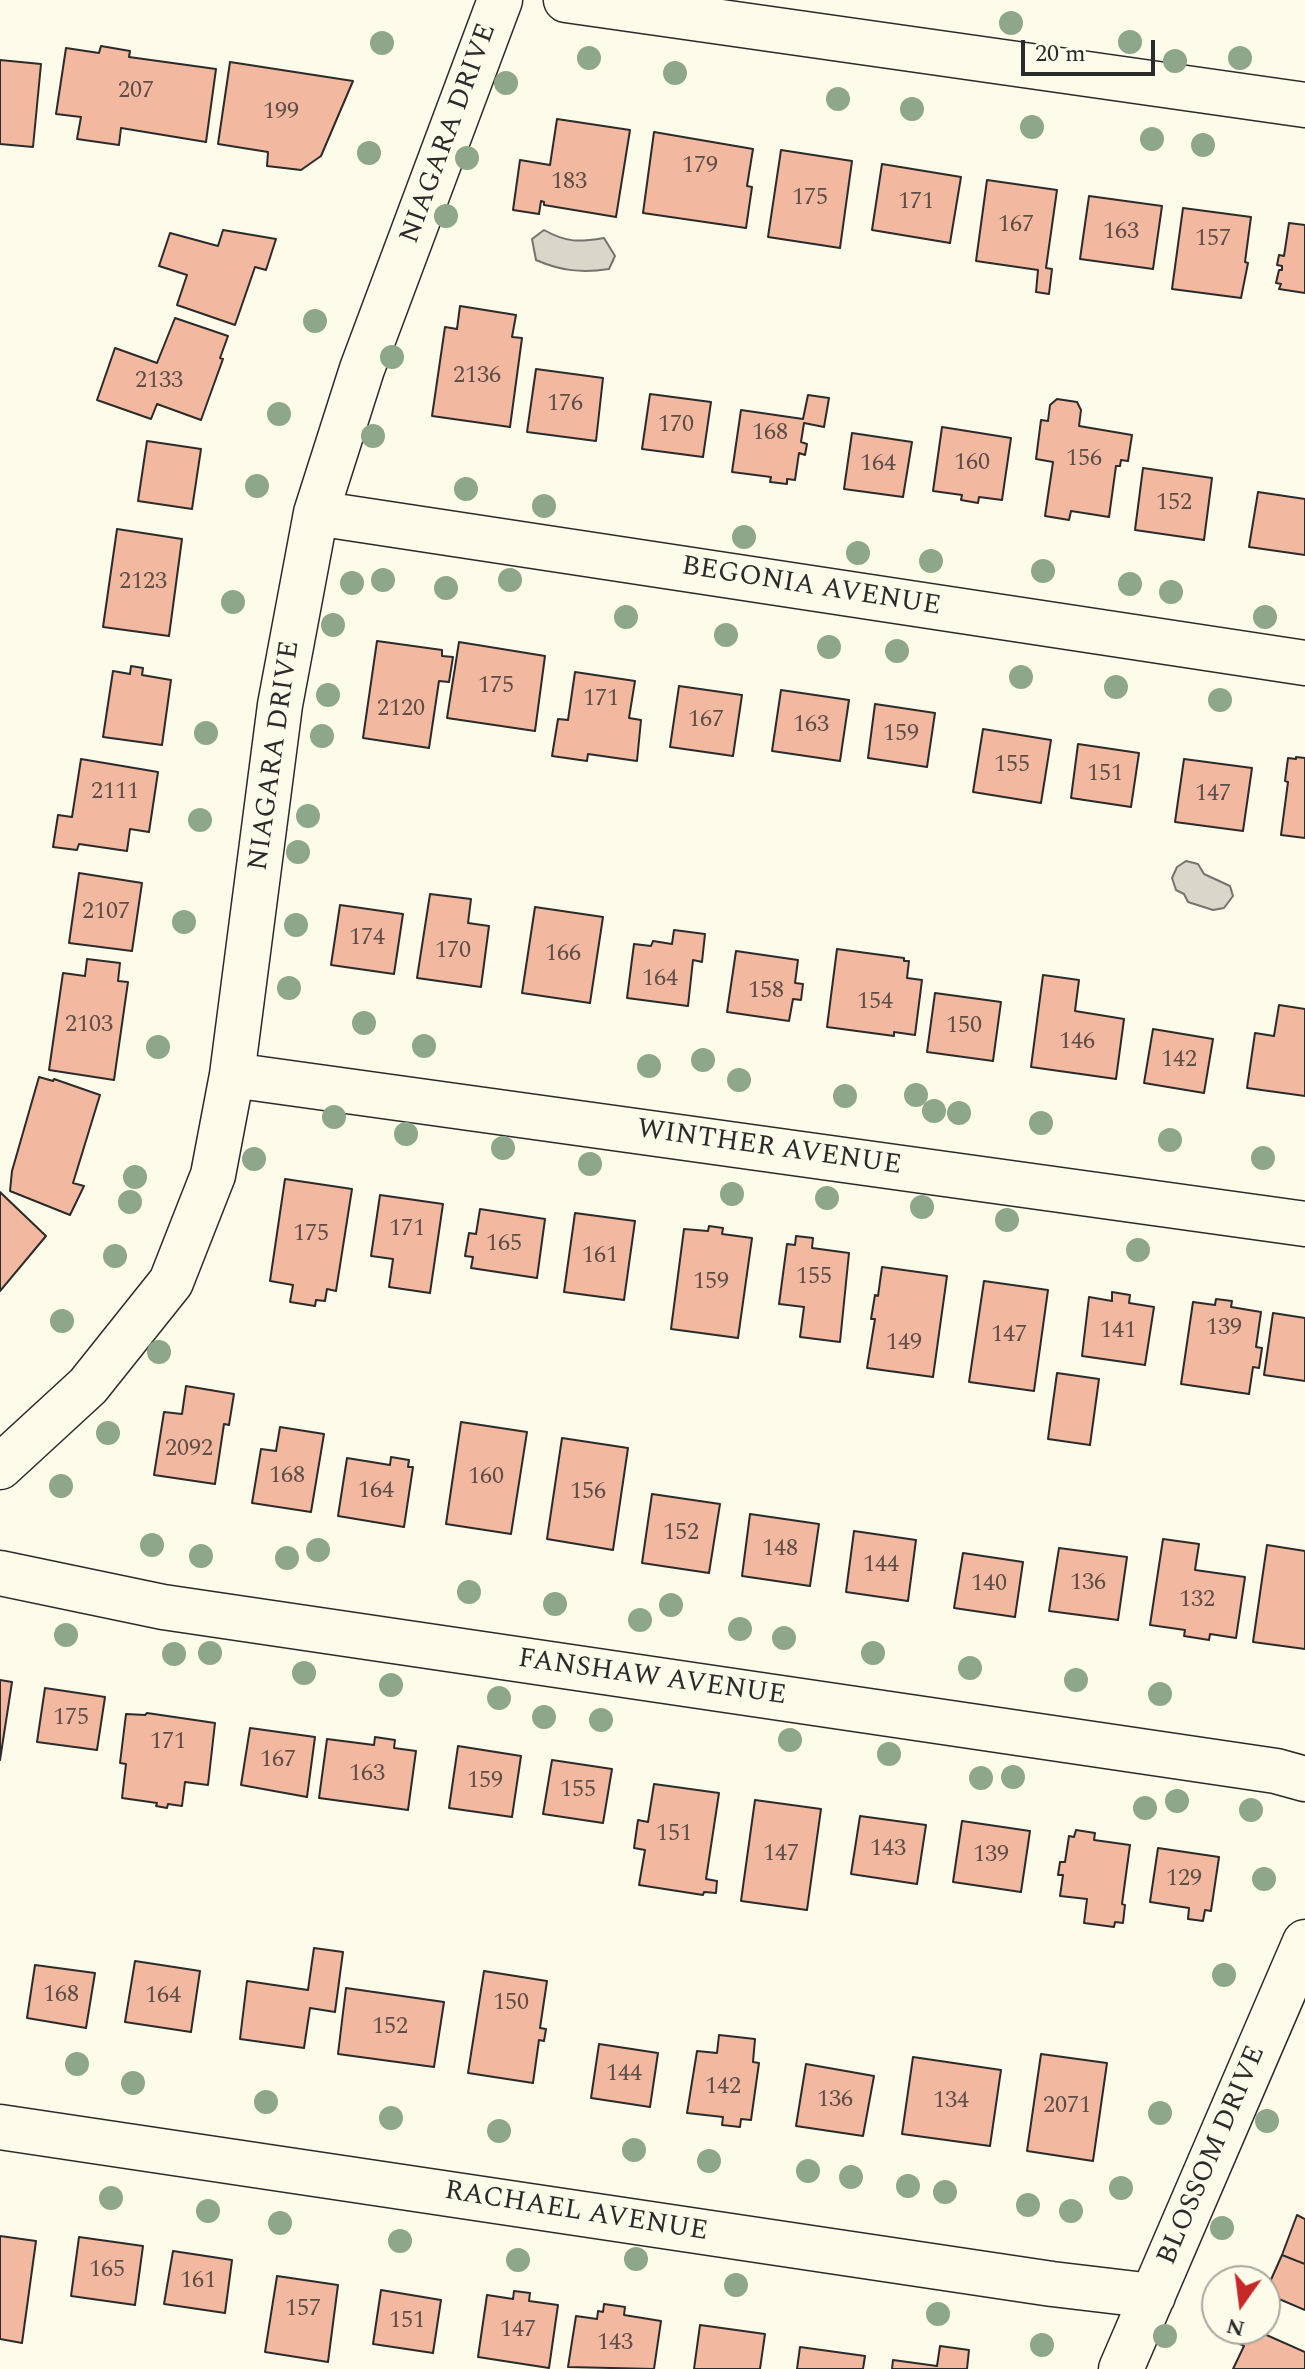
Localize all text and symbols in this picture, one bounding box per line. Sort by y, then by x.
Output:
street label: NIAGARA DRIVE [395,19,505,249]
scale bar [1025,24,1159,74]
text: 20 m [1035,36,1086,72]
house number: 207 [118,78,154,106]
house number: 199 [263,99,299,127]
house number: 179 [682,153,718,181]
house number: 183 [551,169,587,197]
house number: 175 [792,185,828,213]
house number: 171 [898,189,934,217]
house number: 167 [998,212,1034,240]
house number: 163 [1103,219,1139,247]
house number: 157 [1195,226,1231,254]
house number: 2136 [453,363,501,391]
house number: 2133 [135,368,183,396]
house number: 176 [547,391,583,419]
house number: 170 [658,412,694,440]
house number: 168 [752,420,788,448]
house number: 156 [1066,446,1102,474]
house number: 160 [954,450,990,478]
house number: 164 [860,451,896,479]
house number: 152 [1156,490,1192,518]
street label: BEGONIA AVENUE [679,551,943,625]
house number: 2123 [119,569,167,597]
street label: NIAGARA DRIVE [243,639,309,873]
house number: 175 [478,673,514,701]
house number: 171 [583,686,619,714]
house number: 2120 [377,696,425,724]
house number: 167 [688,707,724,735]
house number: 163 [793,712,829,740]
house number: 159 [883,721,919,749]
house number: 155 [994,752,1030,780]
house number: 151 [1087,761,1123,789]
house number: 2111 [91,779,139,807]
house number: 147 [1195,781,1231,809]
house number: 2107 [82,899,130,927]
house number: 174 [349,925,385,953]
house number: 170 [435,938,471,966]
house number: 166 [545,941,581,969]
house number: 164 [642,966,678,994]
house number: 158 [748,978,784,1006]
house number: 154 [857,989,893,1017]
house number: 2103 [65,1012,113,1040]
house number: 150 [946,1013,982,1041]
house number: 146 [1059,1029,1095,1057]
house number: 142 [1161,1047,1197,1075]
street label: WINTHER AVENUE [635,1114,903,1184]
house number: 171 [389,1216,425,1244]
house number: 175 [293,1221,329,1249]
house number: 165 [486,1231,522,1259]
house number: 161 [582,1243,618,1271]
house number: 155 [796,1264,832,1292]
house number: 159 [693,1269,729,1297]
house number: 139 [1206,1315,1242,1343]
house number: 141 [1100,1318,1136,1346]
house number: 147 [991,1322,1027,1350]
house number: 149 [886,1330,922,1358]
house number: 2092 [165,1436,213,1464]
house number: 168 [269,1463,305,1491]
house number: 160 [468,1464,504,1492]
house number: 164 [358,1478,394,1506]
house number: 156 [570,1479,606,1507]
house number: 152 [663,1520,699,1548]
house number: 148 [762,1536,798,1564]
house number: 144 [863,1552,899,1580]
house number: 136 [1070,1570,1106,1598]
house number: 140 [971,1571,1007,1599]
house number: 132 [1179,1587,1215,1615]
street label: FANSHAW AVENUE [516,1644,788,1714]
house number: 175 [53,1705,89,1733]
house number: 171 [150,1729,186,1757]
house number: 167 [260,1747,296,1775]
house number: 163 [349,1761,385,1789]
house number: 159 [467,1768,503,1796]
house number: 155 [560,1777,596,1805]
house number: 151 [656,1821,692,1849]
house number: 143 [870,1836,906,1864]
house number: 147 [763,1841,799,1869]
house number: 139 [973,1842,1009,1870]
house number: 129 [1166,1866,1202,1894]
house number: 168 [43,1982,79,2010]
house number: 164 [145,1983,181,2011]
house number: 150 [493,1990,529,2018]
house number: 152 [372,2014,408,2042]
street label: BLOSSOM DRIVE [1152,2041,1274,2271]
house number: 144 [606,2061,642,2089]
house number: 142 [705,2074,741,2102]
house number: 136 [817,2087,853,2115]
house number: 134 [933,2088,969,2116]
house number: 2071 [1043,2093,1091,2121]
street label: RACHAEL AVENUE [442,2176,710,2250]
house number: 165 [89,2257,125,2285]
north arrow [1201,2265,1281,2345]
house number: 161 [180,2268,216,2296]
house number: 157 [285,2296,321,2324]
house number: 151 [389,2308,425,2336]
text: N [1223,2309,1248,2345]
house number: 147 [500,2317,536,2345]
house number: 143 [597,2330,633,2358]

